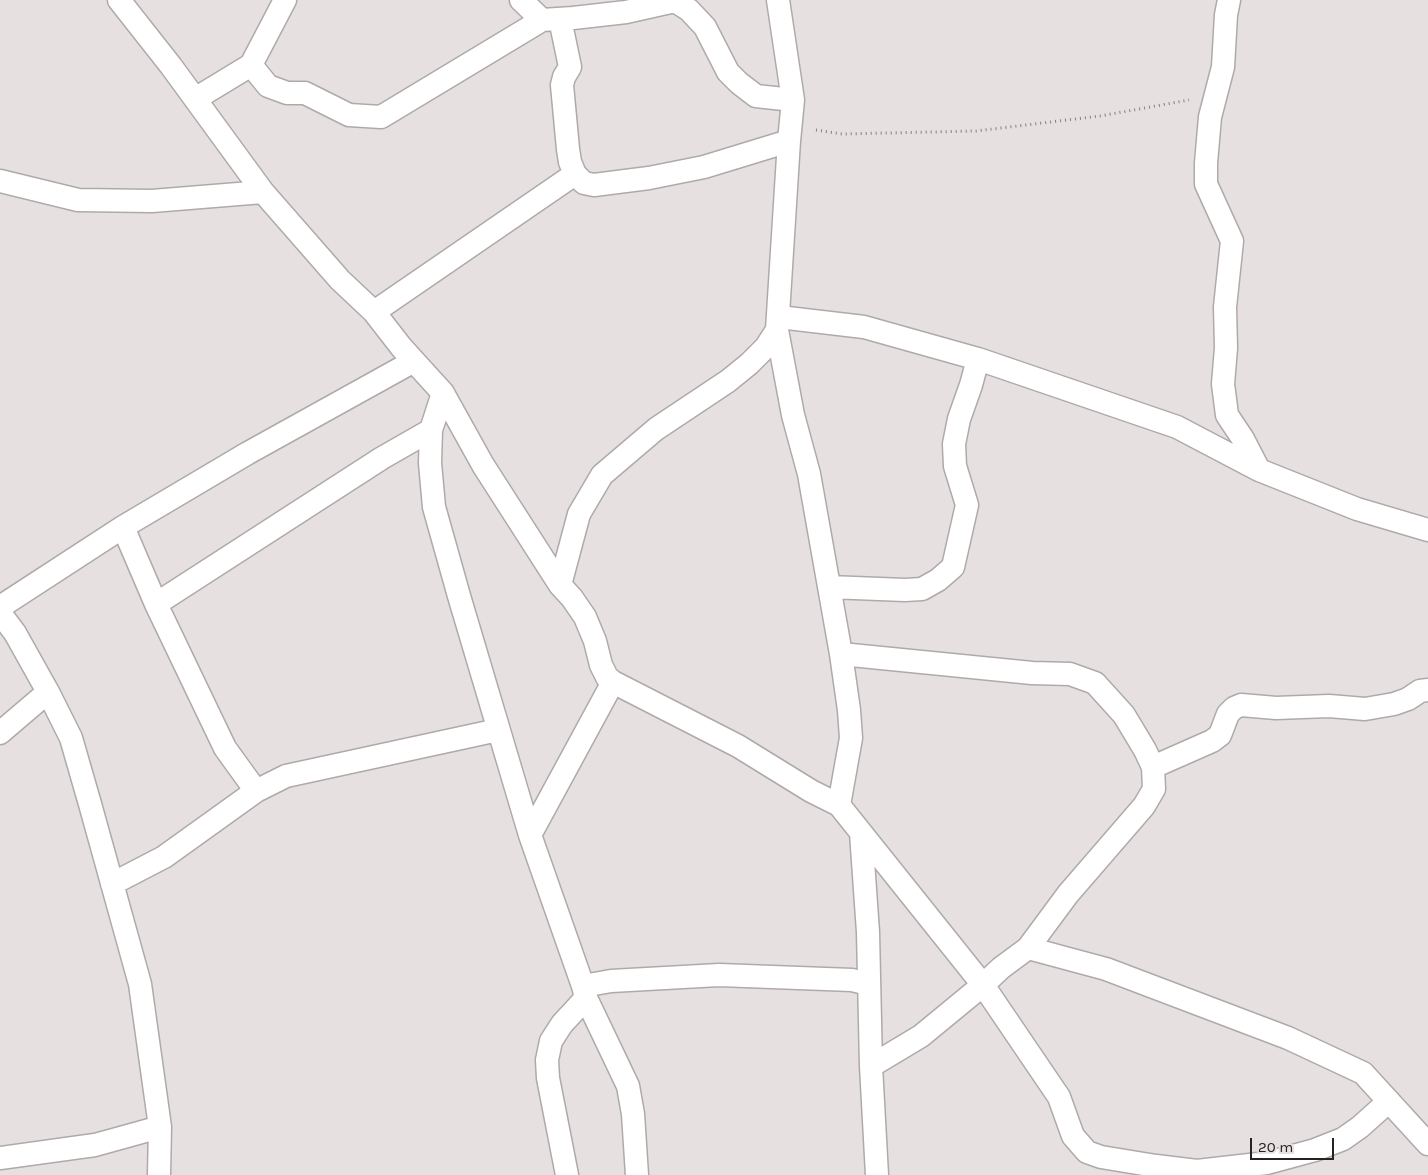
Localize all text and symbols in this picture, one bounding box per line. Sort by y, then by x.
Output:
scale bar [1253,1128,1337,1160]
text: 20 m [1258,1138,1293,1156]

